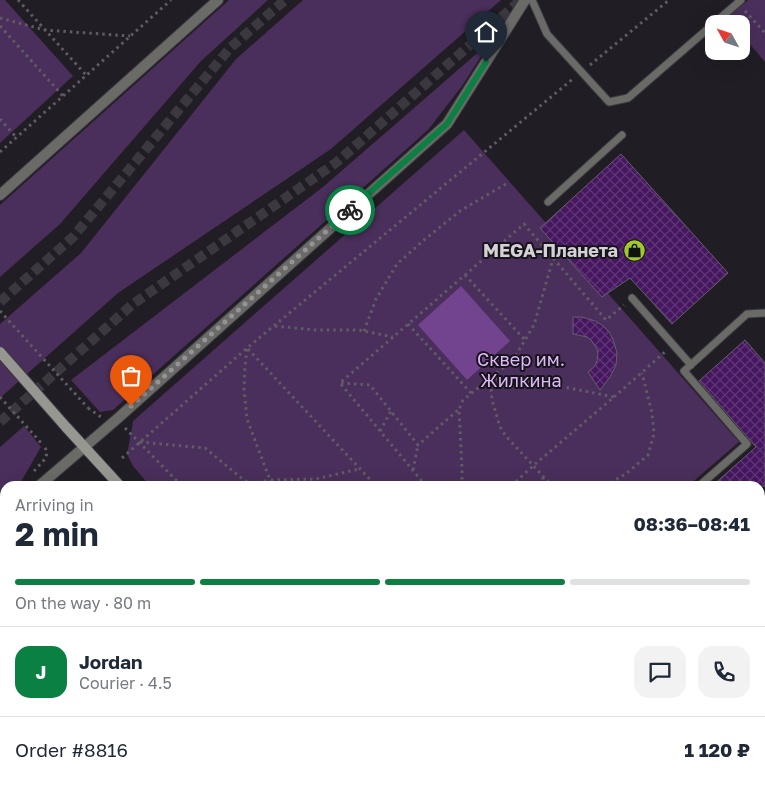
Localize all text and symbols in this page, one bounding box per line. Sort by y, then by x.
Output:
pin [465,11,507,62]
north arrow [705,15,750,60]
map controls [705,15,750,60]
icon: home [472,18,500,46]
courier [325,185,375,235]
icon: bike [336,196,364,224]
place label: MEGA-Планета [483,239,618,261]
shop icon: MEGA-Планета [622,239,646,263]
park label: Сквер им. Жилкина [477,348,565,391]
pin [110,355,152,406]
icon: bag [117,362,145,390]
text: Arriving in [15,495,94,515]
text: 08:36–08:41 [633,512,750,535]
text: 2 min [15,515,99,553]
text: On the way · 80 m [15,593,151,613]
button: chat [634,646,686,698]
button: phone [698,646,750,698]
text: Jordan [79,650,143,673]
text: J [36,660,46,683]
text: Courier · 4.5 [79,673,172,693]
text: Order #8816 [15,738,128,761]
text: 1 120 ₽ [684,738,750,761]

